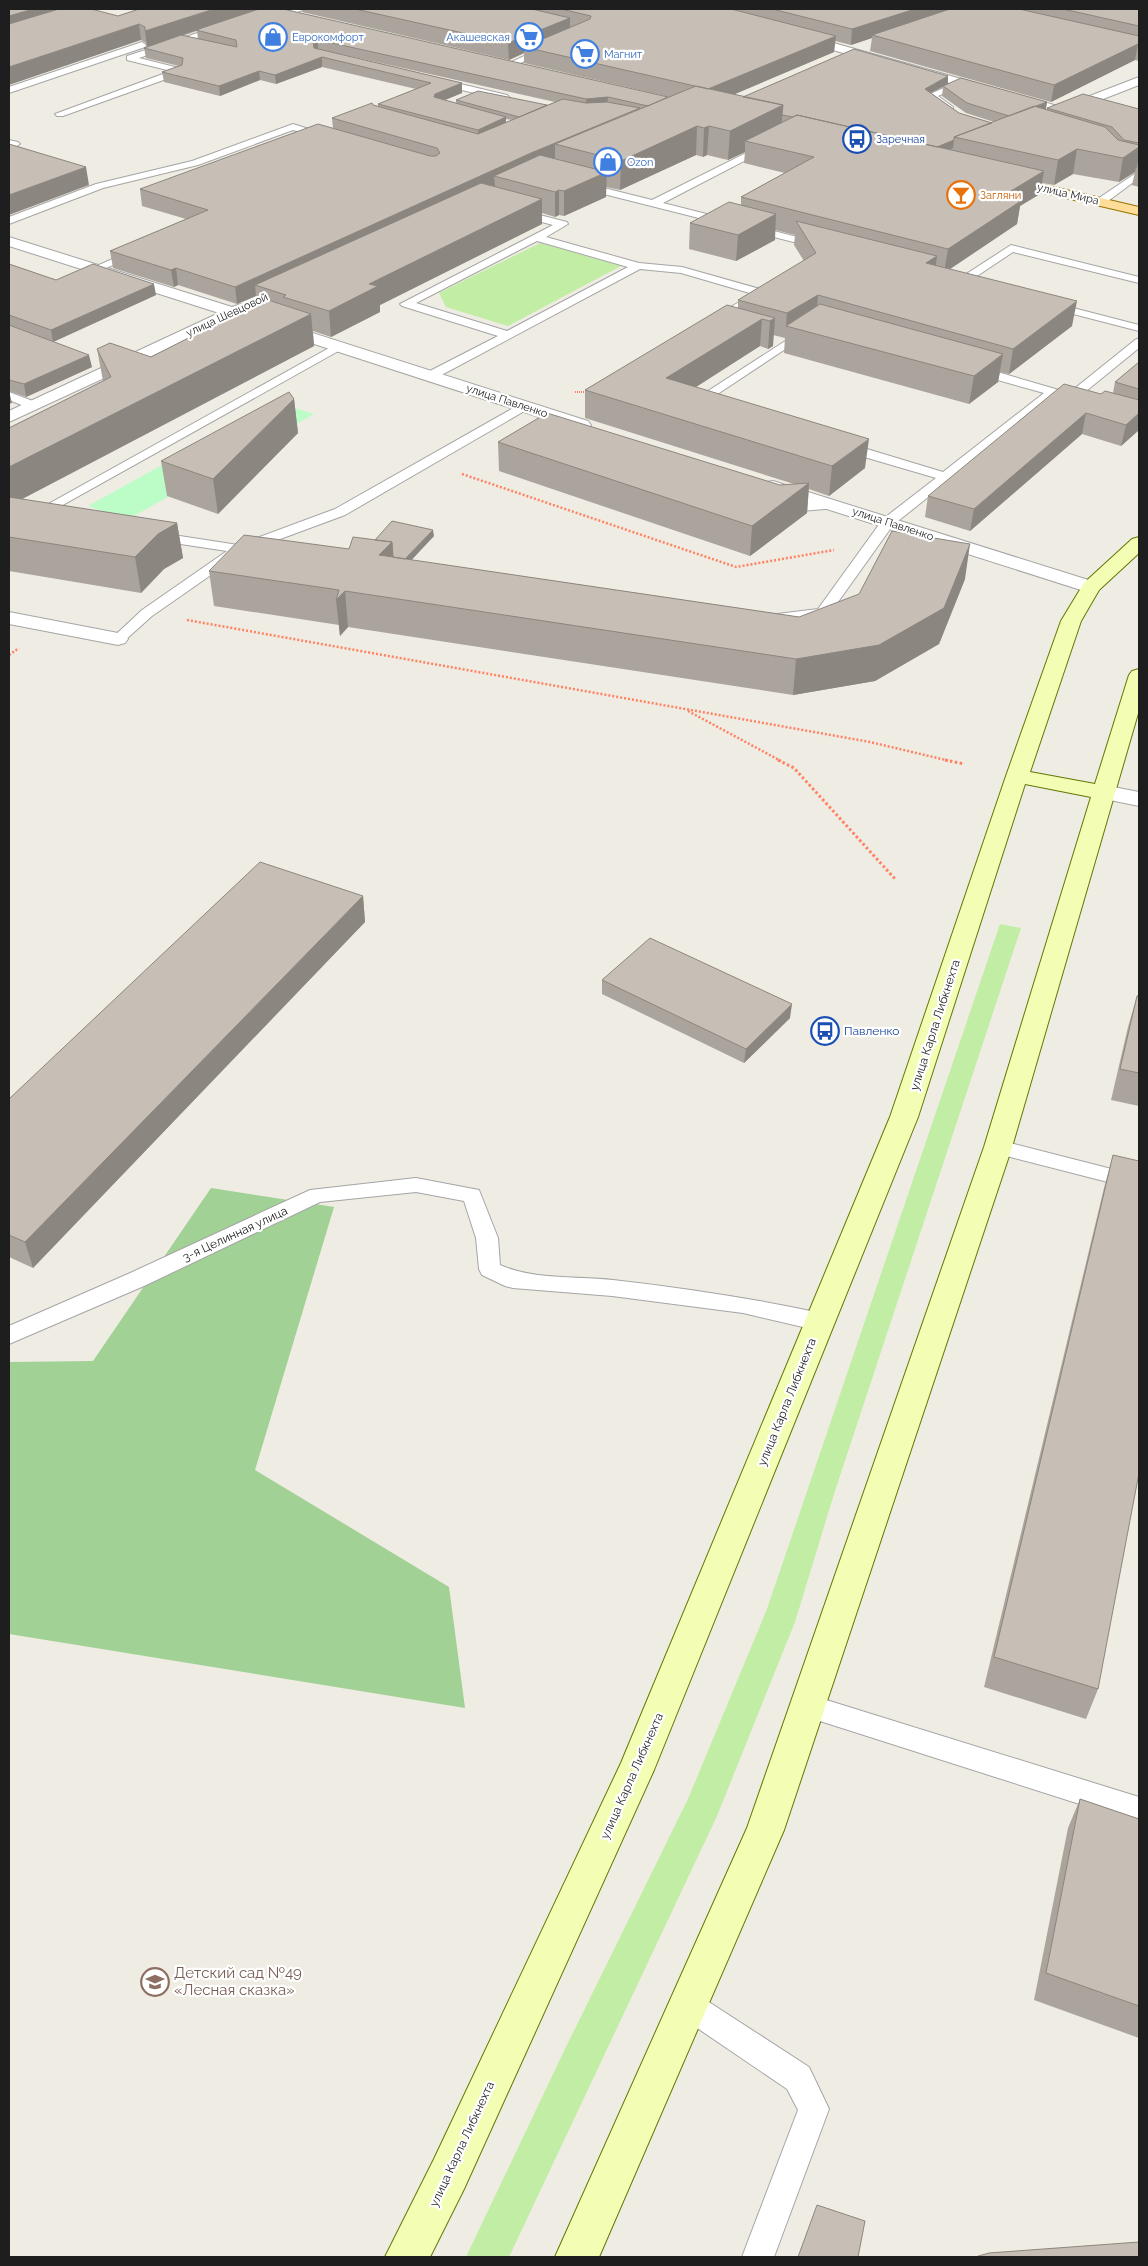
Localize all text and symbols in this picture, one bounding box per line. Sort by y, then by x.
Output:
shop icon: Еврокомфорт [258,22,288,52]
supermarket icon: Акашевская [514,22,544,52]
place label: Еврокомфорт [292,31,365,44]
place label: Акашевская [446,31,510,44]
supermarket icon: Магнит [570,39,600,69]
place label: Магнит [604,48,643,61]
bus stop icon: Заречная [842,124,872,154]
place label: Заречная [876,133,925,146]
shop icon: Ozon [593,147,623,177]
place label: Ozon [627,156,654,169]
bar icon: Загляни [946,180,976,210]
street label: улица Мира [1036,181,1100,207]
place label: Загляни [980,189,1021,202]
street label: улица Шевцовой [184,290,270,340]
street label: улица Павленко [465,382,550,420]
street label: улица Павленко [851,505,936,543]
street label: улица Карла Либкнехта [907,958,963,1092]
bus stop icon: Павленко [810,1016,840,1046]
place label: Павленко [844,1024,899,1038]
street label: 3-я Целинная улица [180,1204,290,1264]
street label: улица Карла Либкнехта [755,1336,819,1468]
street label: улица Карла Либкнехта [598,1711,666,1841]
place label: Детский сад №49 «Лесная сказка» [174,1964,302,1999]
school or university icon: Детский сад №49 «Лесная сказка» [140,1967,170,1997]
street label: улица Карла Либкнехта [427,2079,497,2209]

